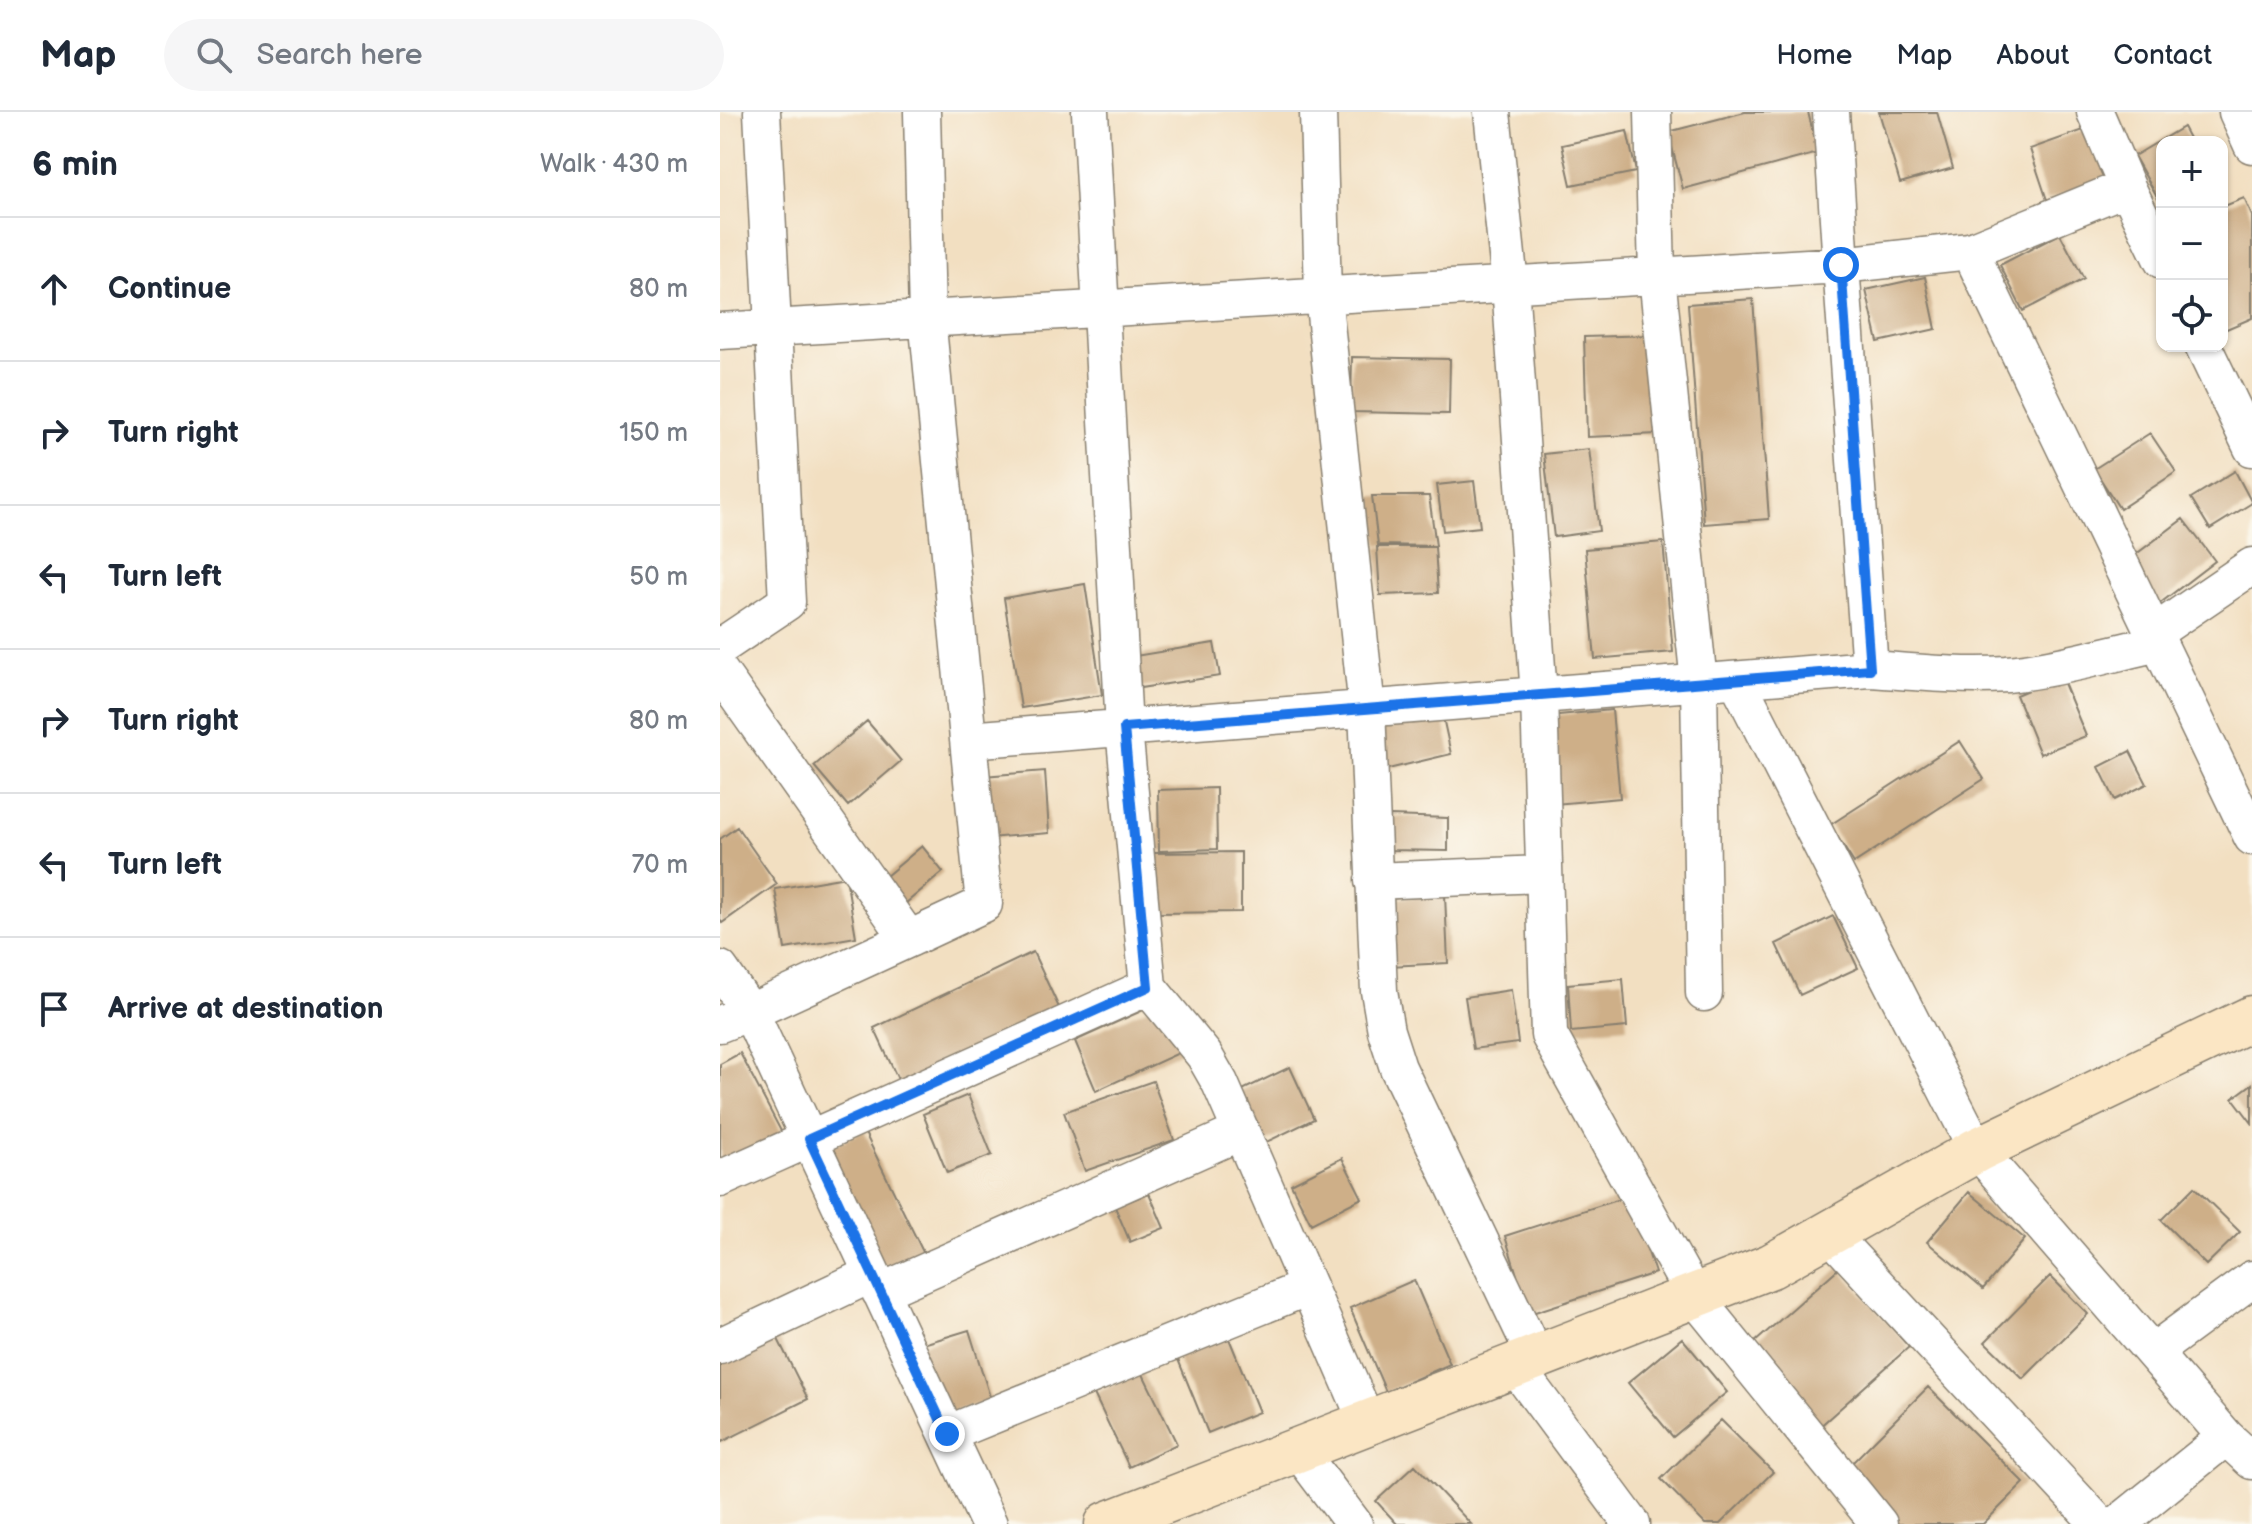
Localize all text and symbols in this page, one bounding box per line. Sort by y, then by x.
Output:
search box [164,19,724,91]
text: Map [40,33,116,78]
icon: search [192,33,236,77]
text: Search here [256,37,423,73]
text: Home [1776,39,1852,72]
text: Map [1896,39,1953,72]
text: About [1997,39,2069,72]
text: Contact [2113,39,2212,72]
map controls [2156,136,2228,352]
button: + [2156,136,2228,208]
text: 6 min [32,144,118,185]
text: Walk · 430 m [540,149,688,180]
button: − [2156,208,2228,280]
route start [1823,247,1859,283]
icon: ahead [32,267,76,311]
text: Continue [108,271,231,307]
text: 80 m [629,274,688,305]
button: locate [2156,280,2228,352]
icon: right [32,411,76,455]
text: Turn right [108,415,239,451]
text: 150 m [619,418,688,449]
icon: left [32,555,76,599]
text: Turn left [108,559,222,595]
text: 50 m [629,562,688,593]
icon: right [32,699,76,743]
text: Turn right [108,703,239,739]
text: 80 m [629,706,688,737]
icon: left [32,843,76,887]
text: Turn left [108,847,222,883]
text: 70 m [631,850,688,881]
icon: arrive [32,987,76,1031]
text: Arrive at destination [108,991,384,1027]
route end [929,1416,965,1452]

